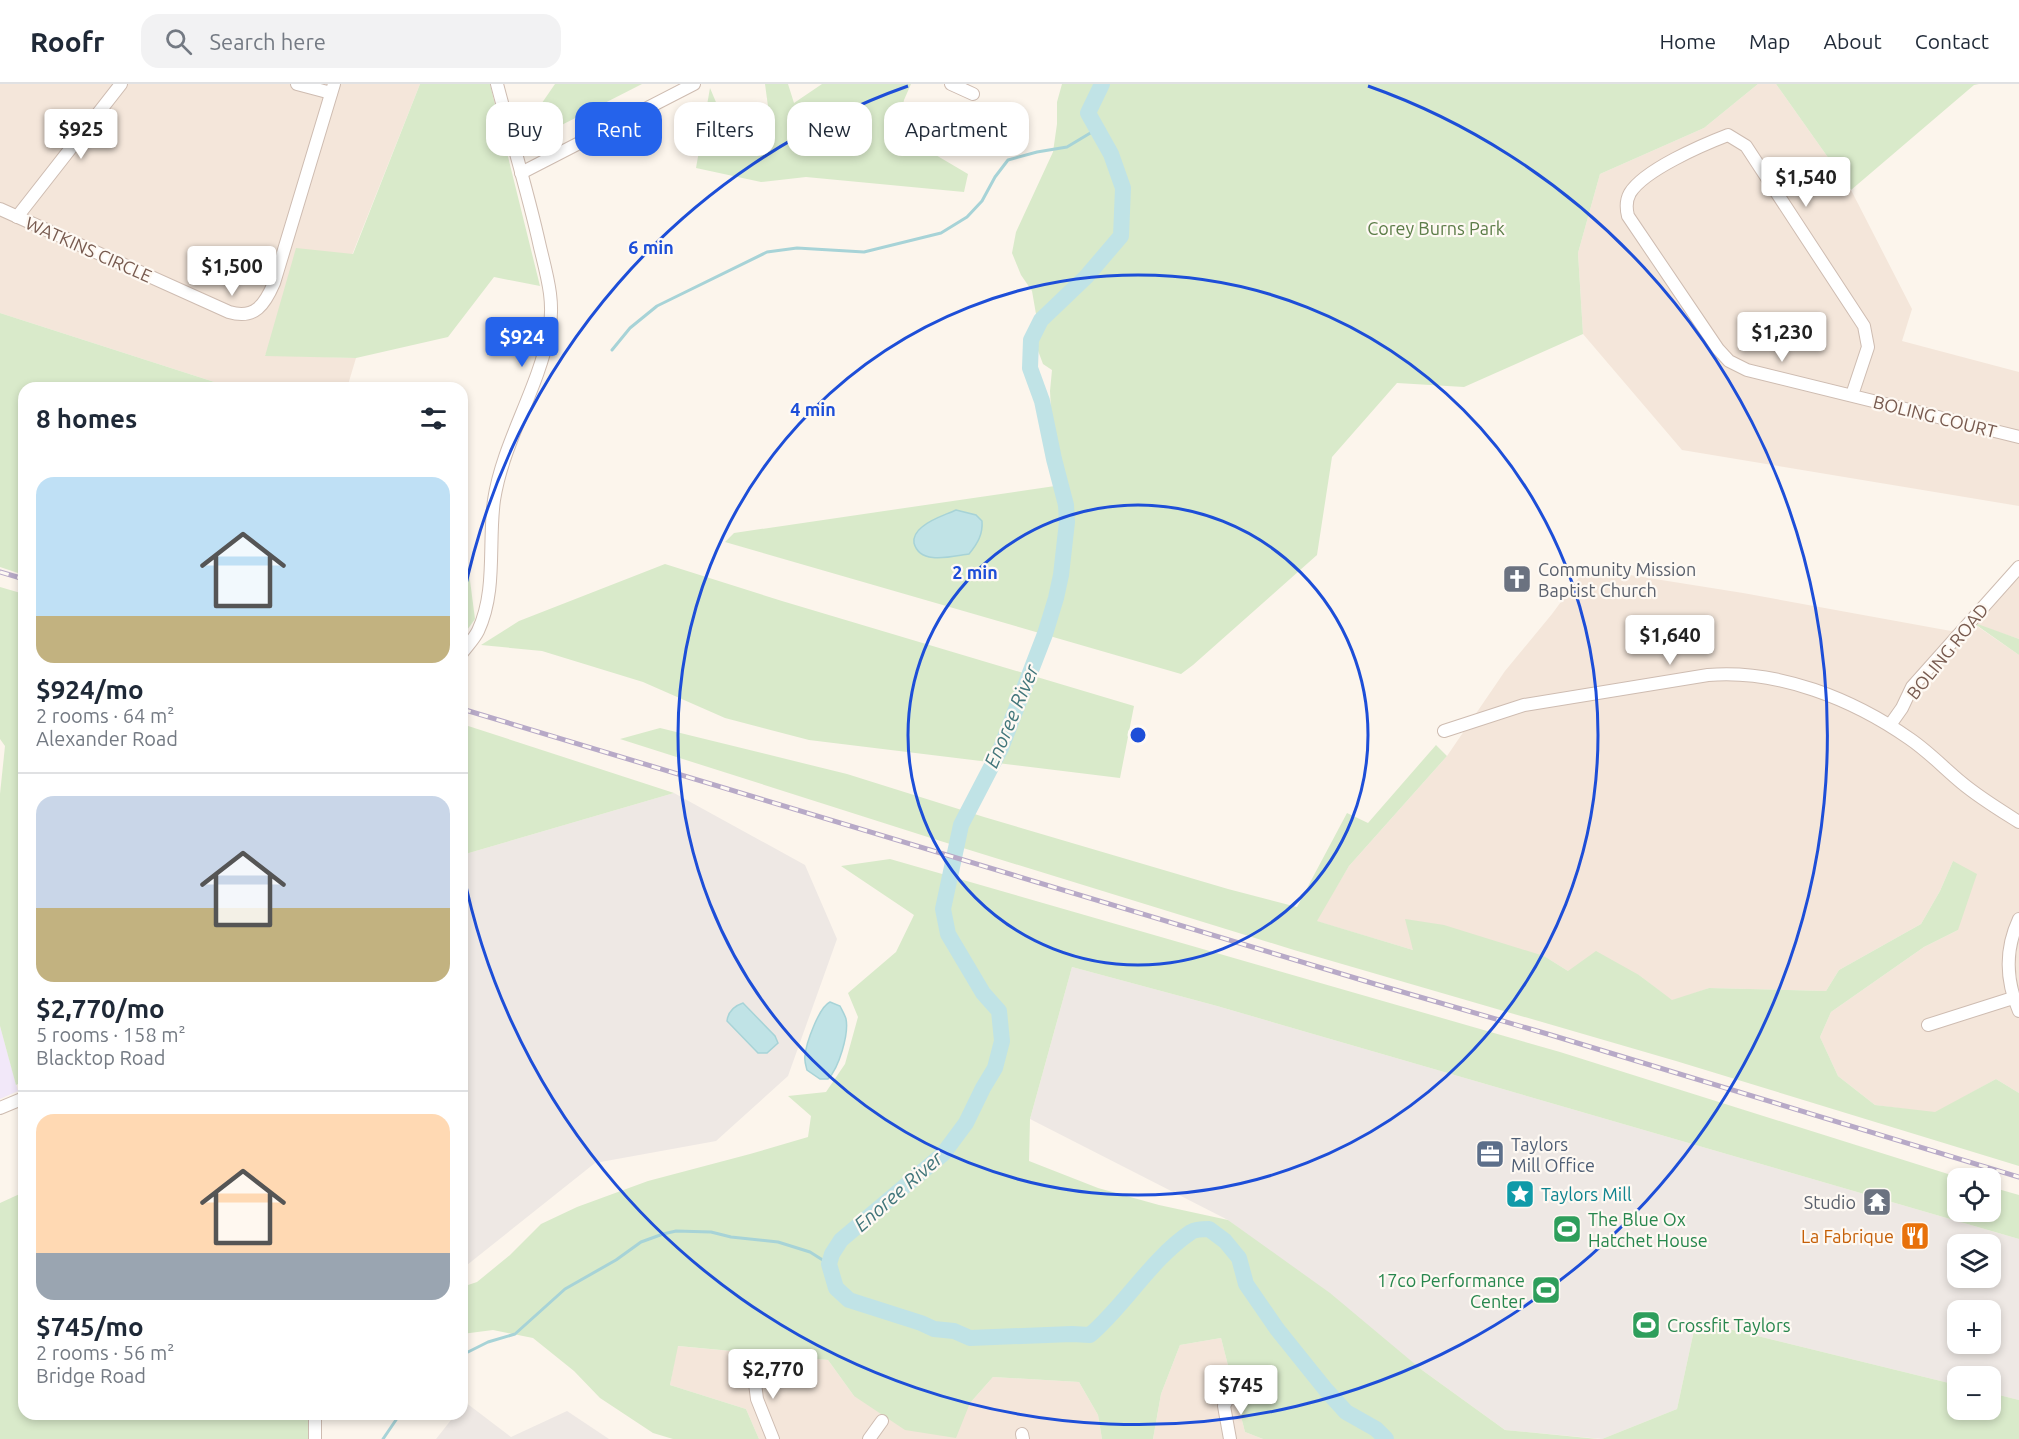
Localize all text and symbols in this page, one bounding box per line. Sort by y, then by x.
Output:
search box [141,14,561,68]
icon: search [162,25,195,58]
text: Roofr [30,26,105,57]
text: Search here [210,29,326,54]
text: Home [1659,29,1716,53]
text: Map [1749,29,1790,53]
text: About [1823,29,1882,53]
text: Contact [1915,29,1989,53]
chip: Buy [486,102,563,156]
chip: Rent [575,102,662,156]
chip: Filters [674,102,775,156]
chip: New [787,102,872,156]
chip: Apartment [884,102,1029,156]
pin: $925 [45,109,117,160]
text: $925 [58,117,104,140]
pin: $1,540 [1757,157,1855,208]
text: $1,540 [1775,165,1837,188]
street label: WATKINS CIRCLE [23,212,155,286]
park label: Corey Burns Park [1367,218,1505,238]
text: 6 min [628,237,674,257]
pin: $1,500 [183,246,281,297]
text: $1,500 [201,254,263,277]
pin: $1,230 [1733,312,1831,363]
pin: $924 [486,317,558,368]
text: $1,230 [1751,320,1813,343]
text: $924 [499,325,545,348]
street label: BOLING COURT [1871,391,1999,441]
text: 4 min [790,399,836,419]
icon: filters [417,402,450,435]
text: 8 homes [36,404,137,433]
icon: home [189,516,297,624]
place label: Community Mission Baptist Church [1538,559,1696,600]
text: 2 min [952,562,998,582]
church icon: Community Mission Baptist Church [1501,563,1533,595]
street label: BOLING ROAD [1902,599,1992,703]
pin: $1,640 [1621,615,1719,666]
text: $1,640 [1639,623,1701,646]
water label: Enoree River [979,660,1044,771]
text: $924/mo [36,675,144,704]
text: 2 rooms · 64 m² [36,704,174,727]
centre of rings [1128,725,1148,745]
text: Alexander Road [36,727,178,750]
icon: home [189,835,297,943]
text: $2,770/mo [36,994,165,1023]
text: 5 rooms · 158 m² [36,1023,186,1046]
text: Blacktop Road [36,1046,166,1069]
place label: Taylors Mill Office [1511,1134,1595,1175]
office icon: Taylors Mill Office [1474,1138,1506,1170]
water label: Enoree River [849,1145,948,1236]
icon: home [189,1153,297,1261]
map controls [1947,1168,2001,1420]
button: locate [1947,1168,2001,1222]
place icon: Taylors Mill [1504,1178,1536,1210]
place label: Taylors Mill [1541,1184,1632,1204]
temple icon: Studio [1861,1186,1893,1218]
place label: Studio [1804,1192,1856,1212]
place label: The Blue Ox Hatchet House [1588,1209,1708,1250]
sports icon: The Blue Ox Hatchet House [1551,1213,1583,1245]
restaurant icon: La Fabrique [1899,1220,1931,1252]
place label: La Fabrique [1801,1226,1894,1246]
button: layers [1947,1234,2001,1288]
place label: 17co Performance Center [1377,1270,1525,1311]
sports icon: 17co Performance Center [1530,1274,1562,1306]
button: + [1947,1300,2001,1354]
sports icon: Crossfit Taylors [1630,1309,1662,1341]
text: $745/mo [36,1312,144,1341]
place label: Crossfit Taylors [1667,1315,1791,1335]
text: 2 rooms · 56 m² [36,1341,174,1364]
pin: $2,770 [724,1349,822,1400]
text: $2,770 [742,1357,804,1380]
text: Bridge Road [36,1364,146,1387]
pin: $745 [1205,1365,1277,1416]
button: − [1947,1366,2001,1420]
text: $745 [1218,1373,1264,1396]

